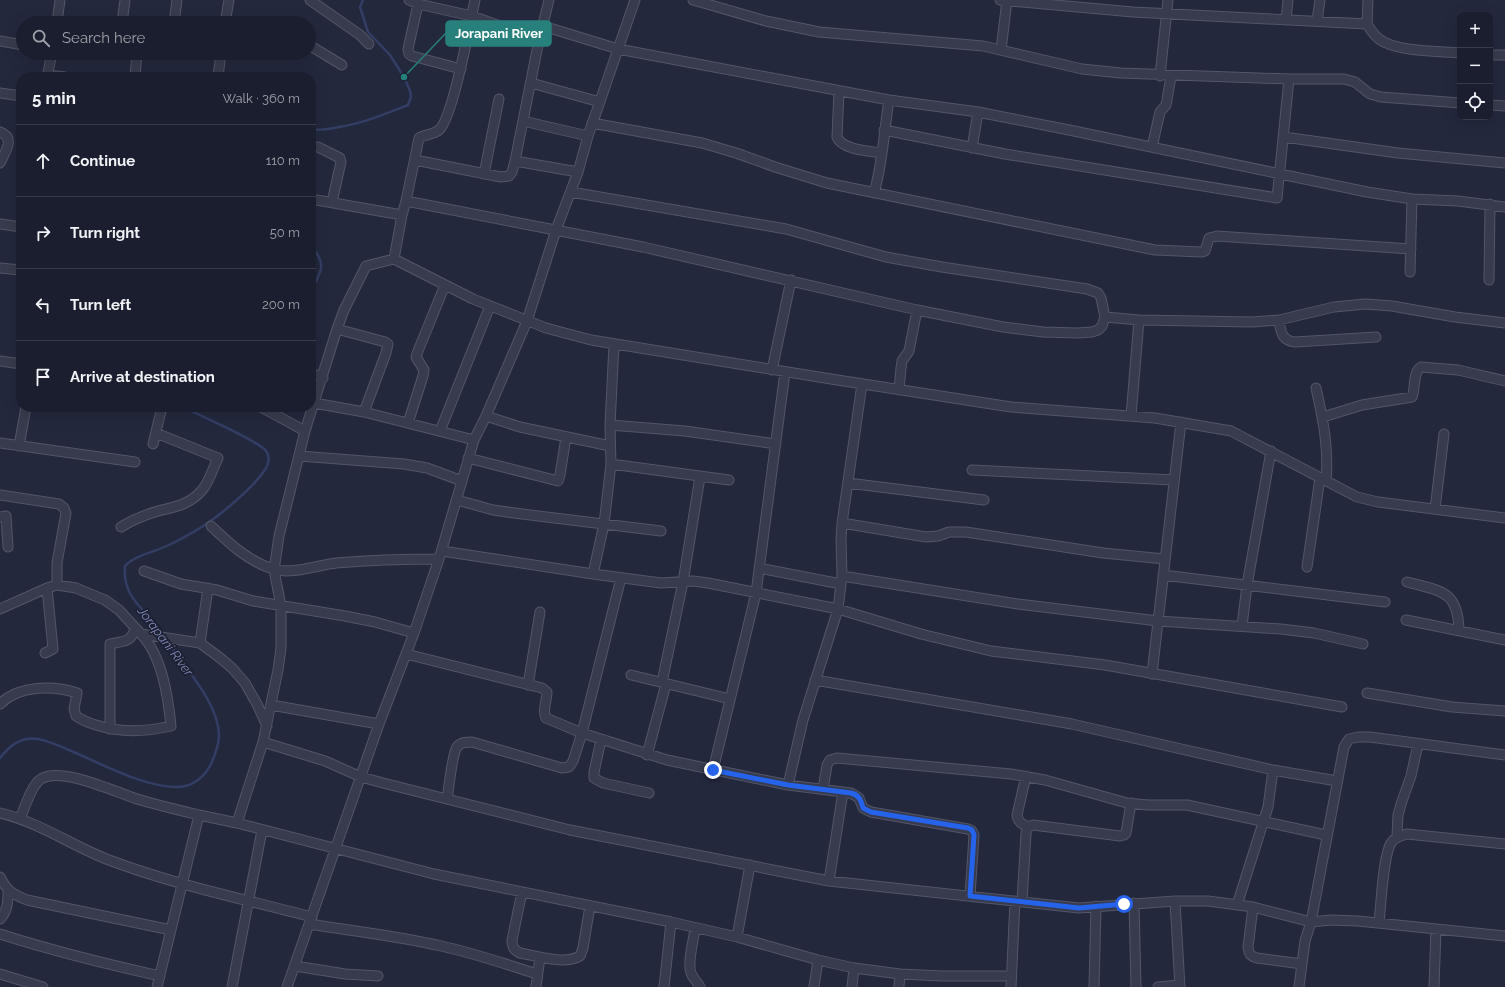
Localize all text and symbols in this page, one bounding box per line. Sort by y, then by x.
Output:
map controls [1457,12,1493,120]
button: + [1457,12,1493,48]
search box [16,16,316,60]
callout: Jorapani River [446,21,551,46]
text: Jorapani River [455,26,543,41]
icon: search [30,27,52,49]
text: Search here [62,29,145,47]
button: − [1457,48,1493,84]
button: locate [1457,84,1493,120]
text: 5 min [32,88,76,108]
text: Walk · 360 m [222,91,300,106]
icon: ahead [32,150,54,172]
text: Continue [70,152,135,170]
text: 110 m [266,153,300,168]
icon: right [32,222,54,244]
text: Turn right [70,224,140,242]
text: 50 m [270,225,300,240]
icon: left [32,294,54,316]
text: Turn left [70,296,131,314]
text: 200 m [262,297,300,312]
icon: arrive [32,366,54,388]
text: Arrive at destination [70,368,215,386]
water label: Jorapani River [134,603,197,679]
route end [704,761,722,779]
route start [1115,895,1133,913]

